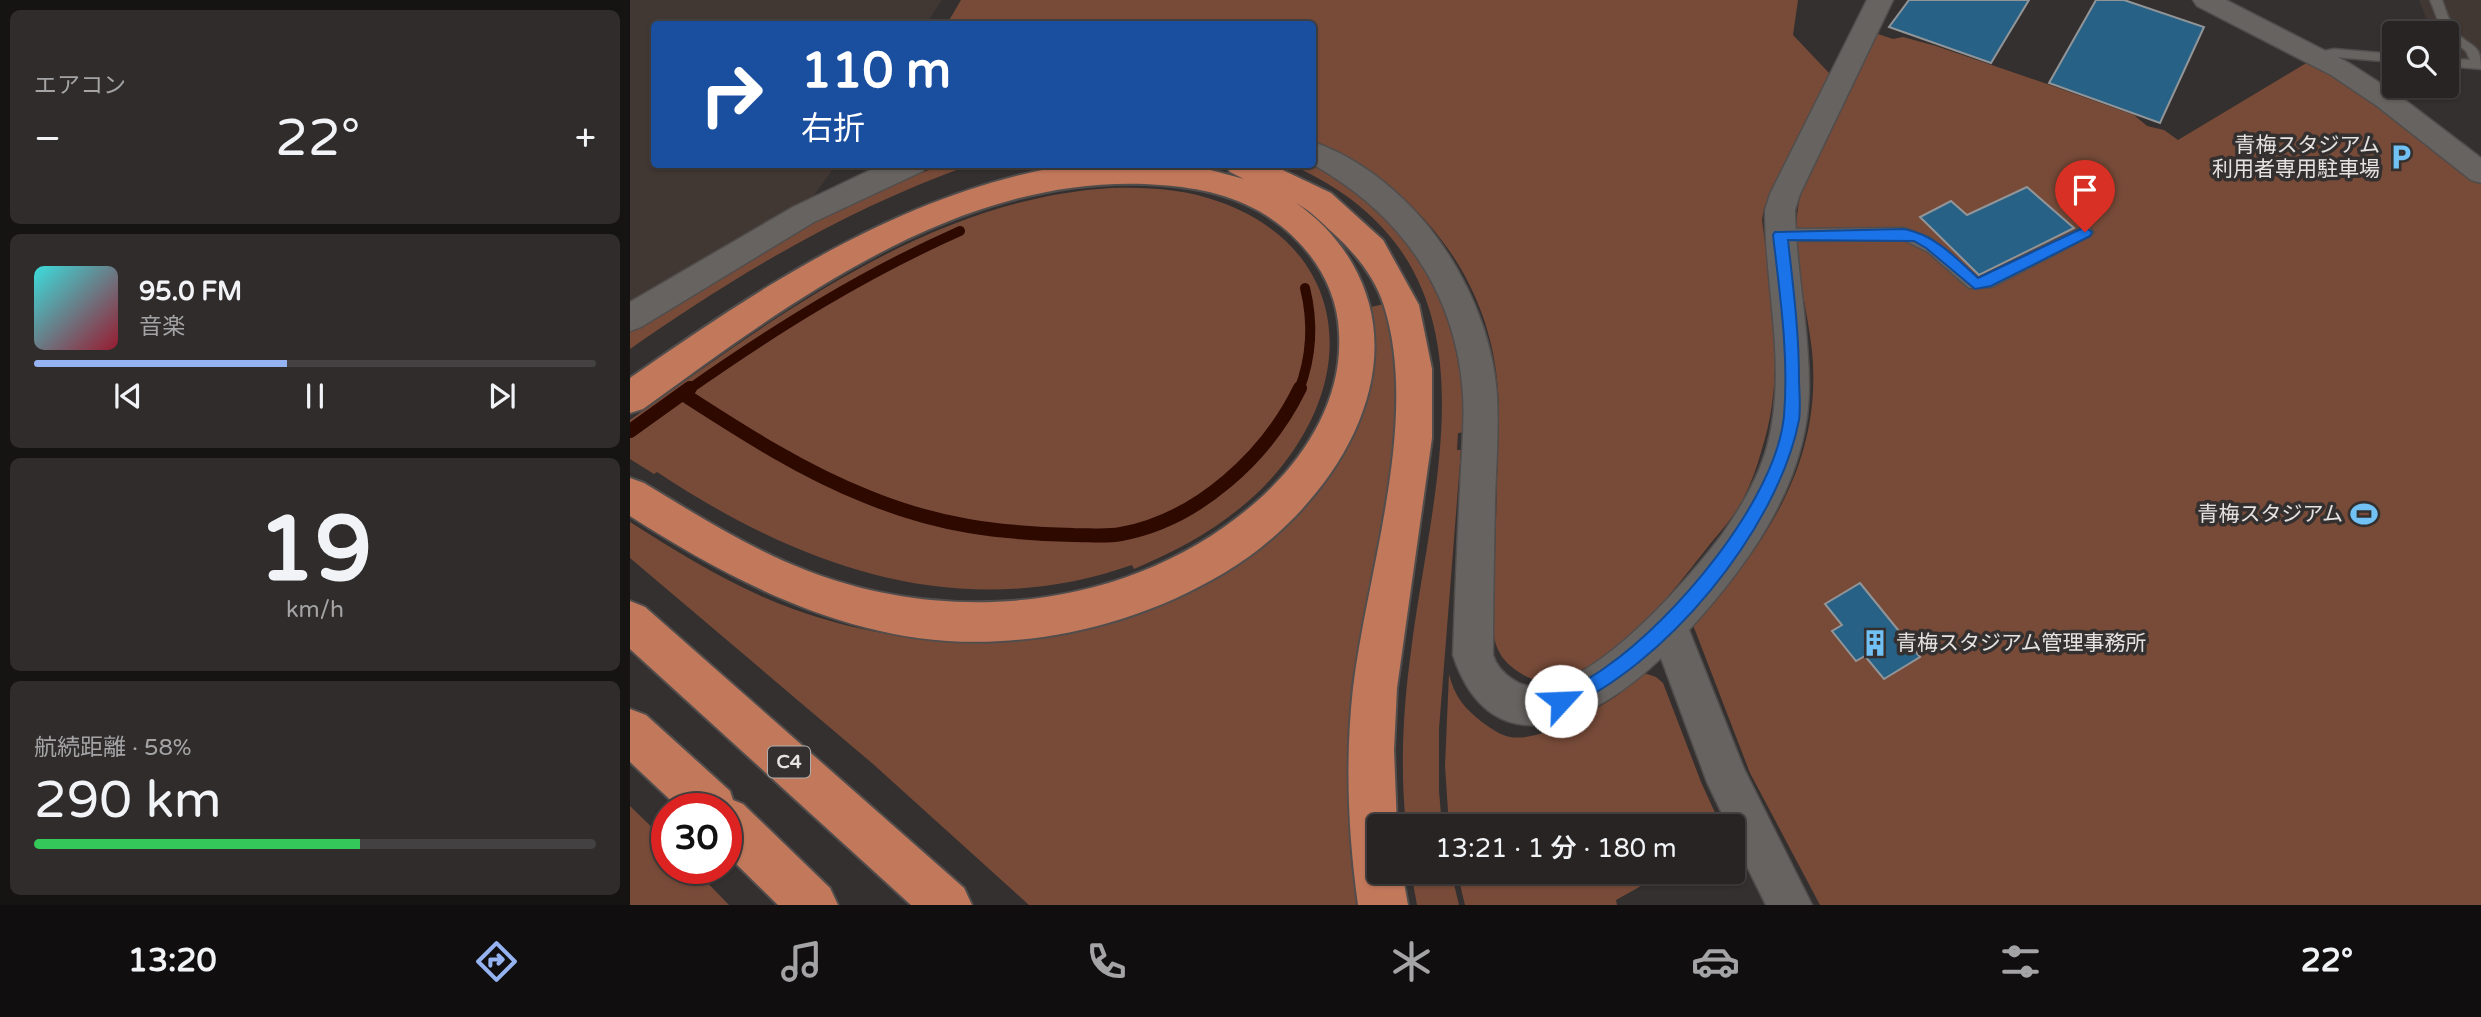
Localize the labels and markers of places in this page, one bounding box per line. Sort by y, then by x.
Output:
place label: 青梅スタジアム 利用者専用駐車場 [2212,133,2380,182]
parking icon: 青梅スタジアム 利用者専用駐車場 [2386,142,2416,172]
pin [2055,160,2115,232]
sports icon: 青梅スタジアム [2349,499,2379,529]
place label: 青梅スタジアム [2197,502,2343,527]
building icon: 青梅スタジアム管理事務所 [1860,628,1890,658]
place label: 青梅スタジアム管理事務所 [1896,631,2147,656]

